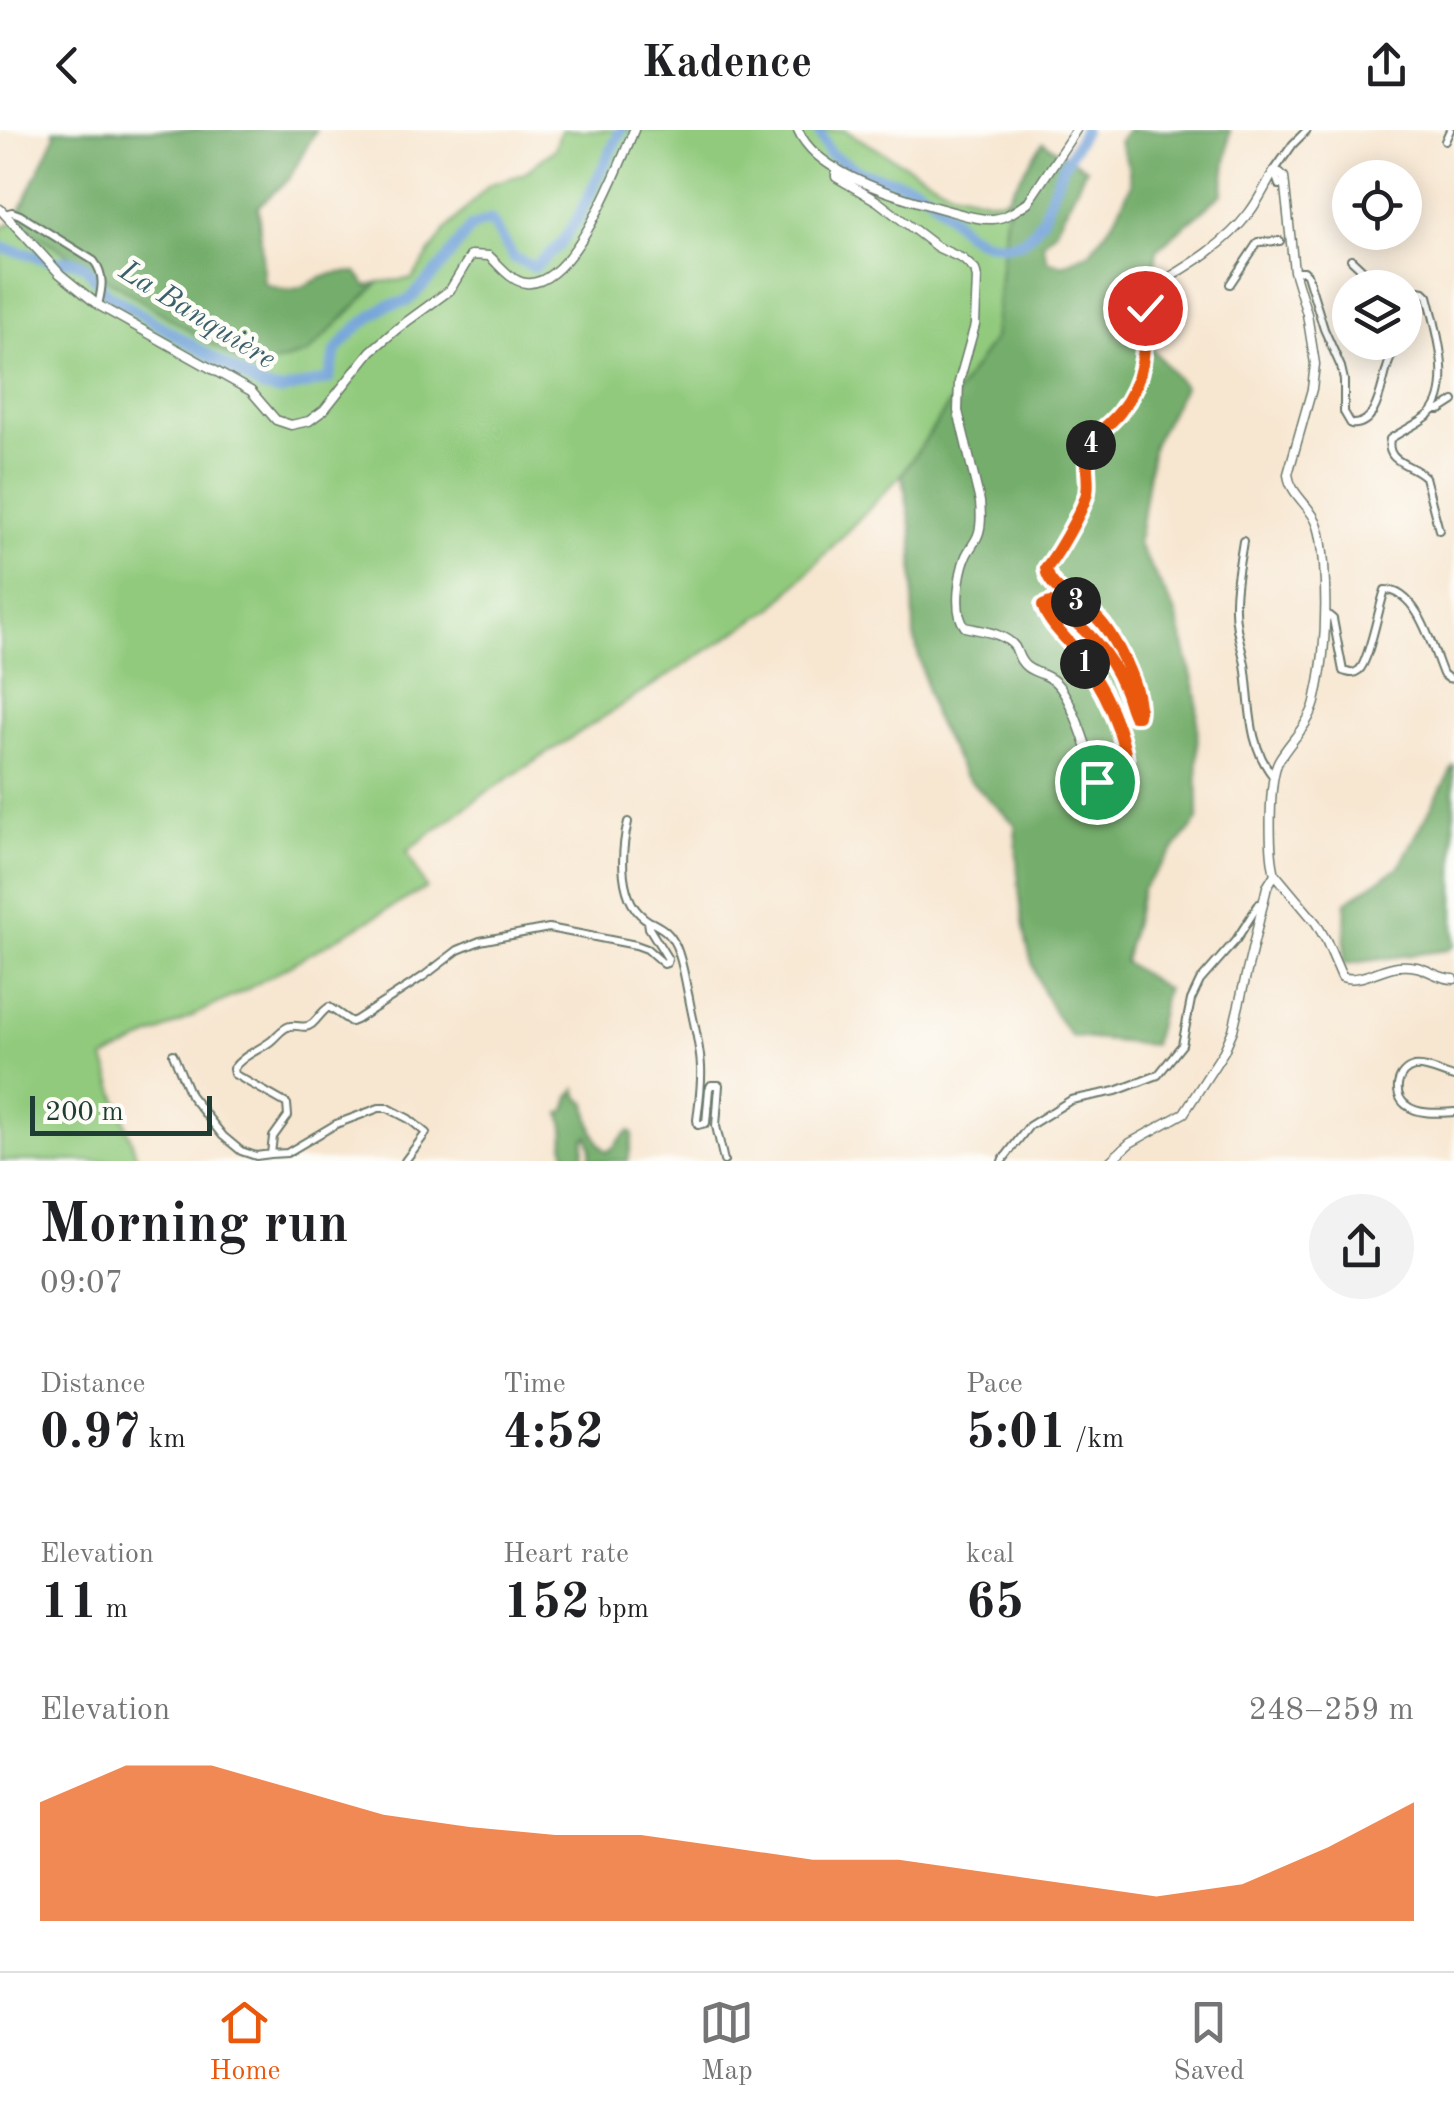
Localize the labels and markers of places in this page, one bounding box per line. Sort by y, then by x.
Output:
pin [1103,266,1188,351]
pin: 4 [1066,420,1116,470]
pin: 3 [1051,577,1101,627]
pin: 1 [1060,639,1110,689]
pin [1055,740,1140,825]

